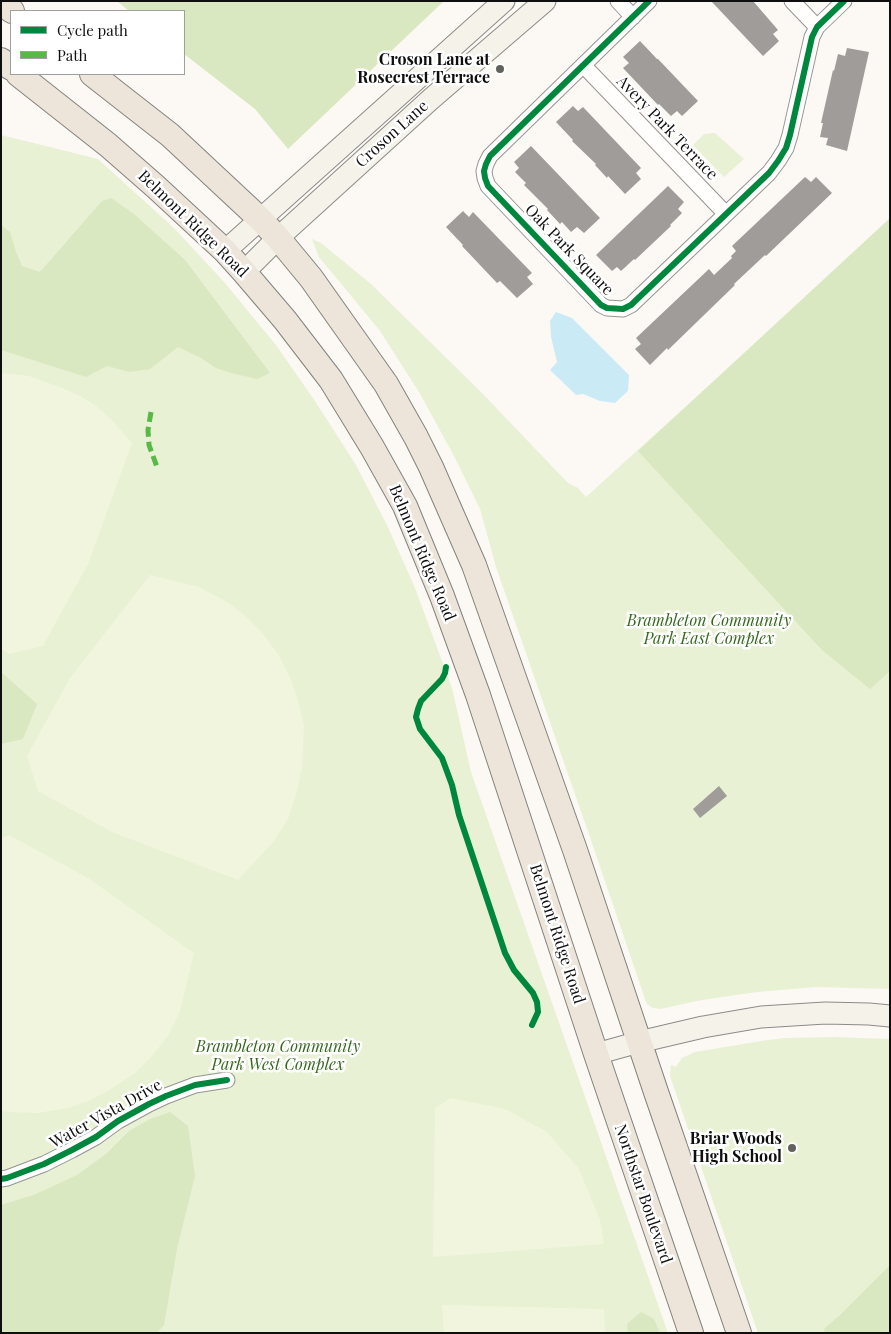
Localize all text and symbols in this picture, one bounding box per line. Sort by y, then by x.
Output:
legend [10,10,185,75]
text: Cycle path [57,20,128,40]
text: Path [57,45,87,65]
place label: Croson Lane at Rosecrest Terrace [357,50,490,88]
marker: Croson Lane at Rosecrest Terrace [494,63,506,75]
street label: Avery Park Terrace [612,72,722,184]
street label: Croson Lane [352,96,432,172]
street label: Belmont Ridge Road [134,166,252,282]
street label: Oak Park Square [521,200,617,300]
street label: Belmont Ridge Road [385,482,459,624]
park label: Brambleton Community Park East Complex [627,611,791,649]
street label: Belmont Ridge Road [525,862,589,1006]
park label: Brambleton Community Park West Complex [196,1037,360,1075]
street label: Water Vista Drive [47,1075,165,1153]
street label: Northstar Boulevard [610,1122,676,1266]
place label: Briar Woods High School [690,1129,782,1167]
marker: Briar Woods High School [786,1142,798,1154]

